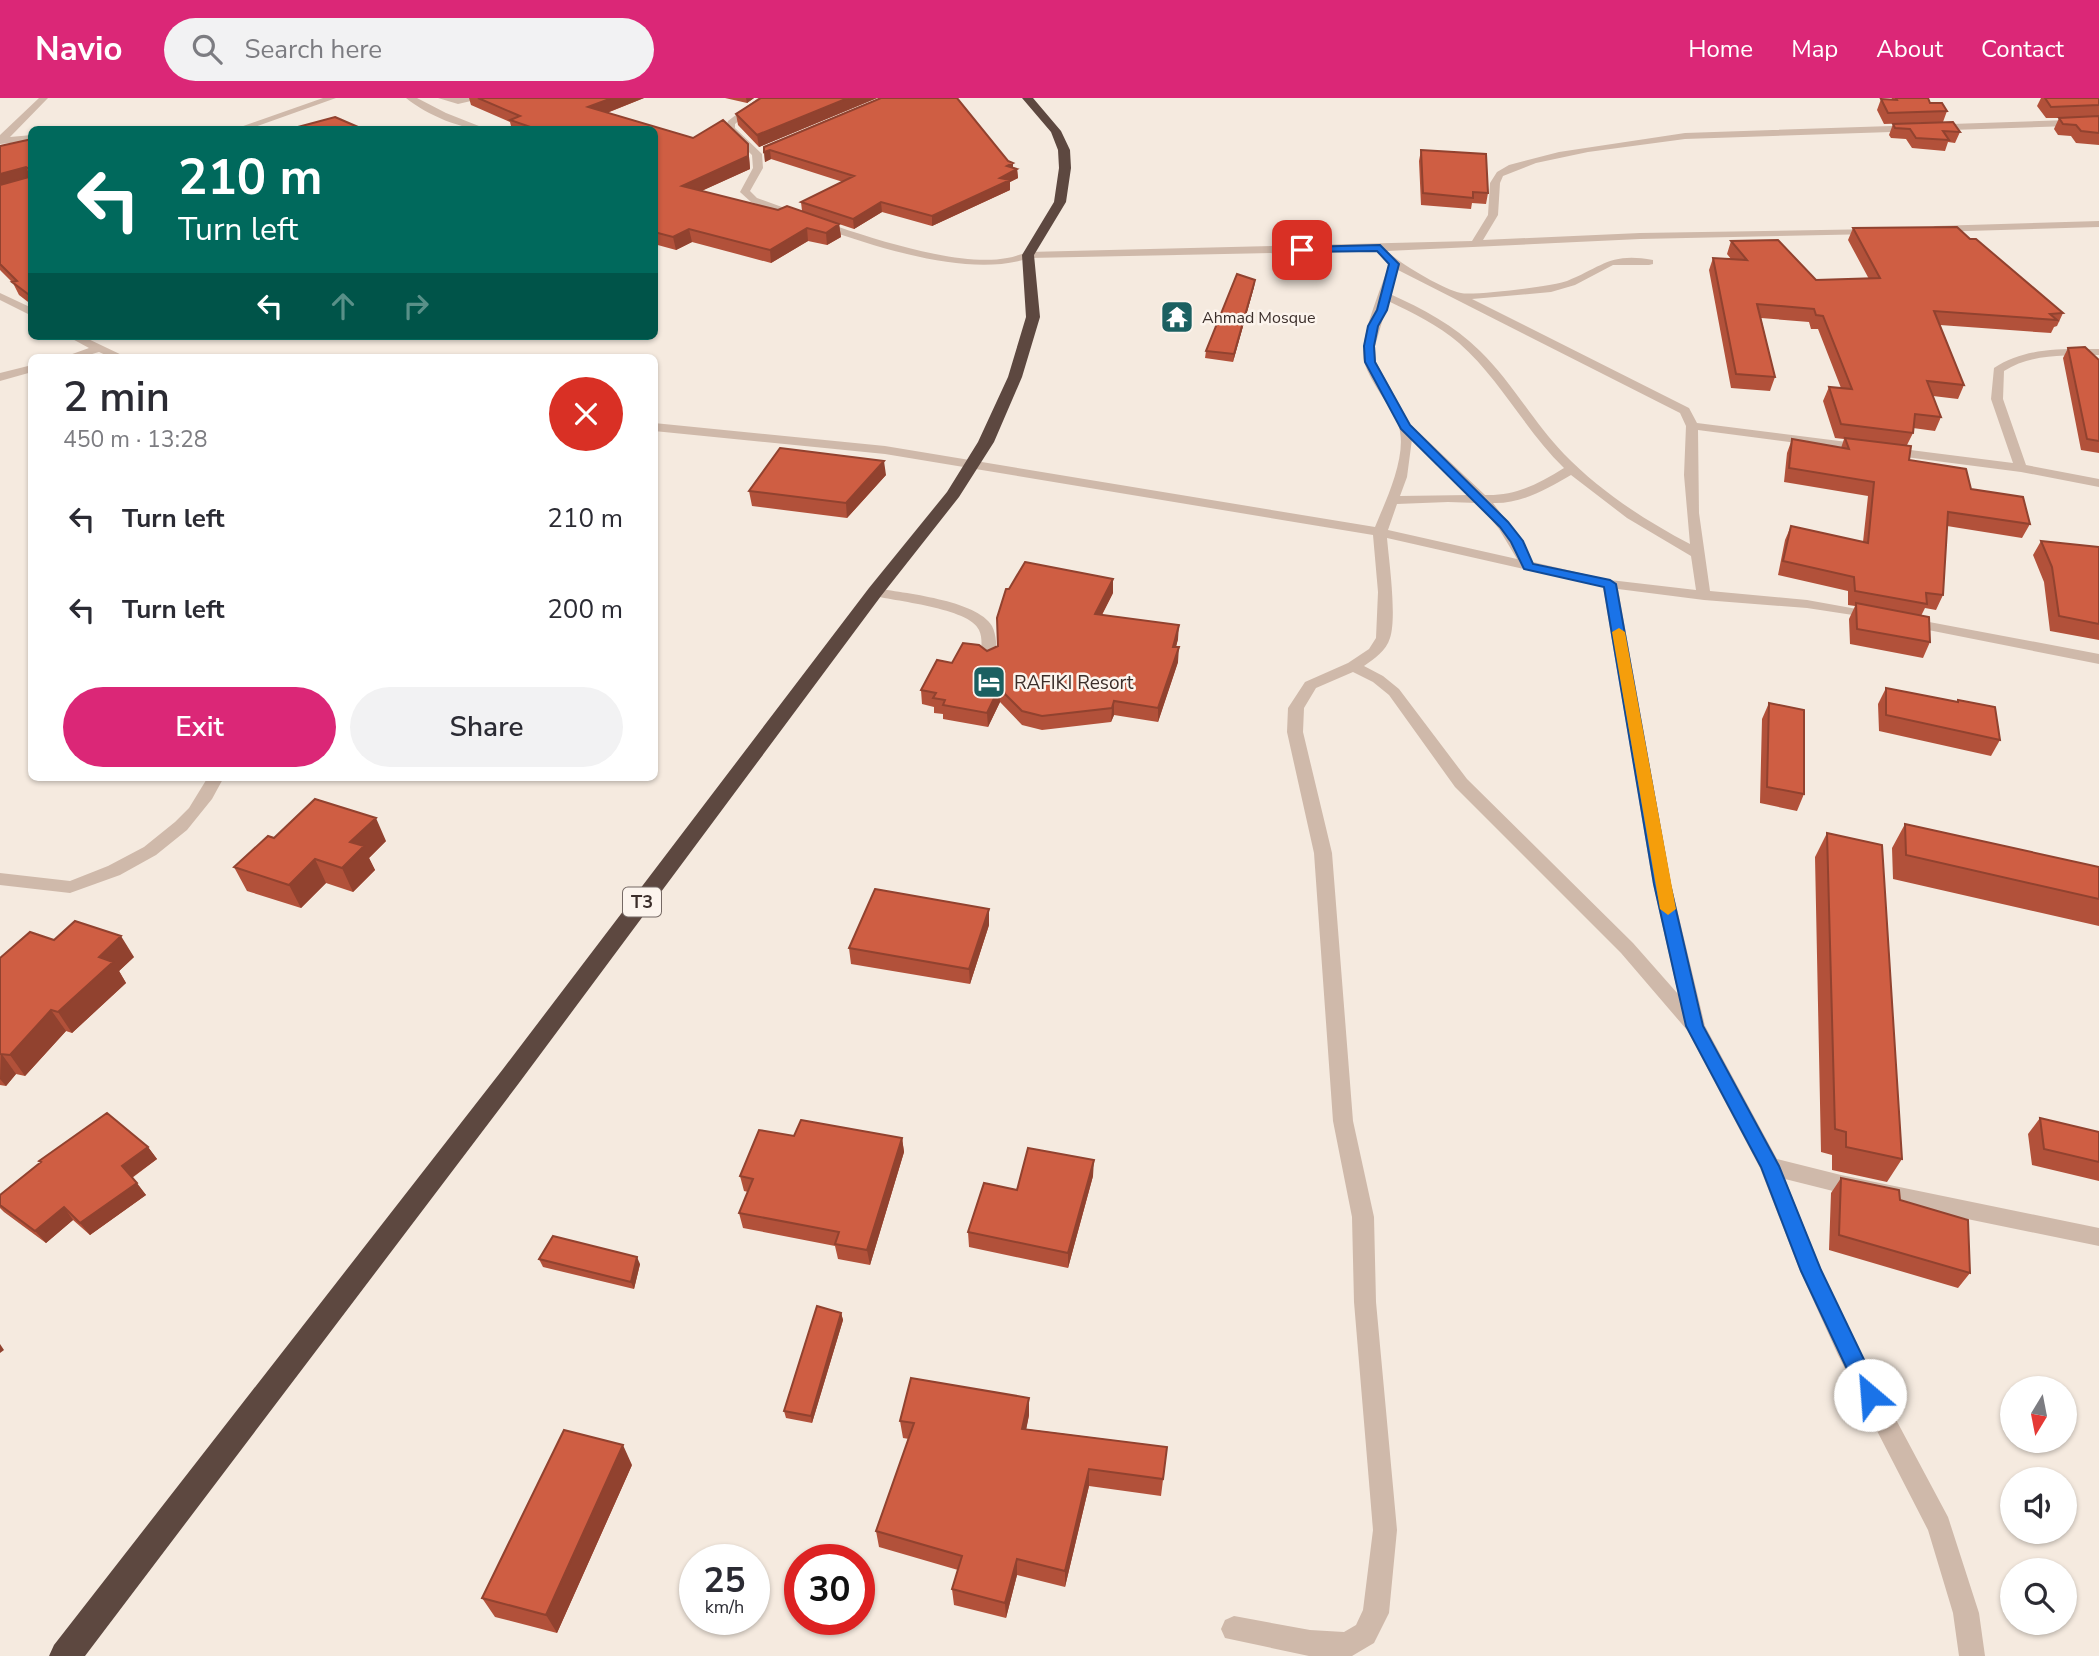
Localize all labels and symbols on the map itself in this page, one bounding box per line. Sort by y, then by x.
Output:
pin [1272,220,1332,280]
temple icon: Ahmad Mosque [1158,298,1196,336]
place label: Ahmad Mosque [1202,307,1315,329]
hotel icon: RAFIKI Resort [970,663,1008,701]
place label: RAFIKI Resort [1014,670,1134,696]
road number: T3 [623,888,661,916]
position arrow [1833,1358,1907,1432]
north arrow [2000,1376,2077,1452]
speed limit sign: 30 [784,1544,875,1635]

